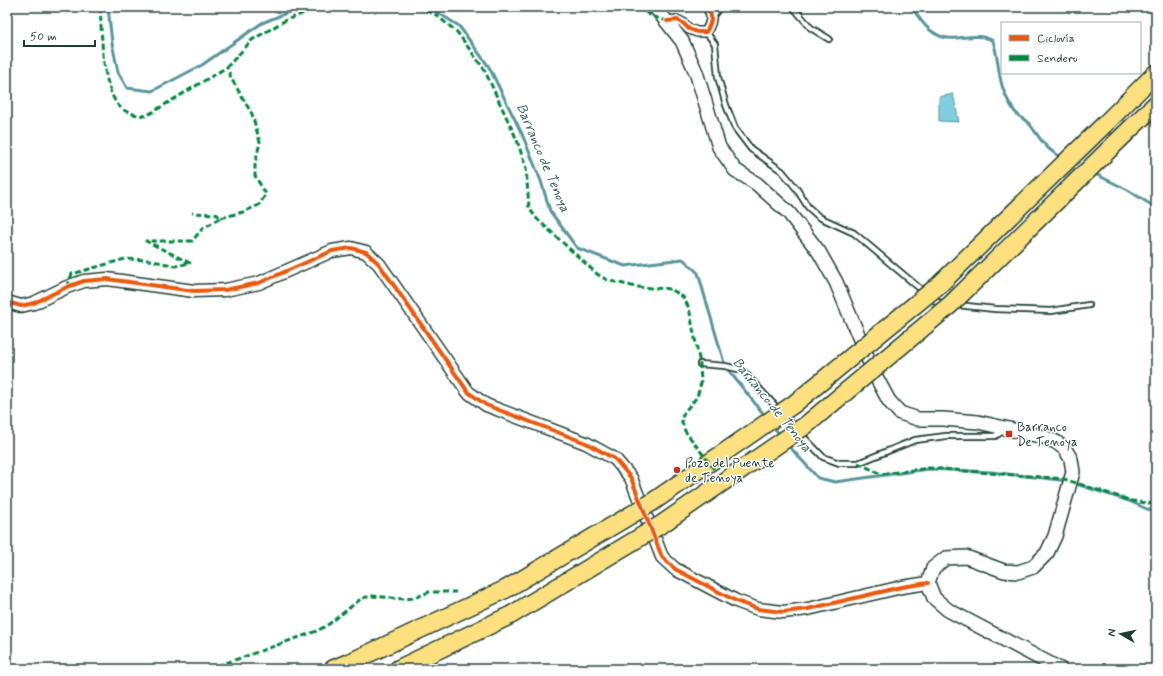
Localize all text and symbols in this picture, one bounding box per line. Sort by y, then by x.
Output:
scale bar [24,22,95,48]
legend [1001,22,1141,74]
text: 50 m [30,29,57,45]
text: Ciclovía [1037,31,1075,47]
text: Sendero [1037,51,1078,67]
water label: Barranco de Tenoya [512,101,574,215]
water label: Barranco de Tenoya [728,354,816,456]
place label: Barranco De Tenoya [1017,419,1078,451]
marker: Barranco De Tenoya [1004,429,1014,439]
place label: Pozo del Puente de Tenoya [685,455,775,487]
marker: Pozo del Puente de Tenoya [672,465,682,475]
north arrow [1101,614,1141,654]
text: N [1105,628,1120,637]

